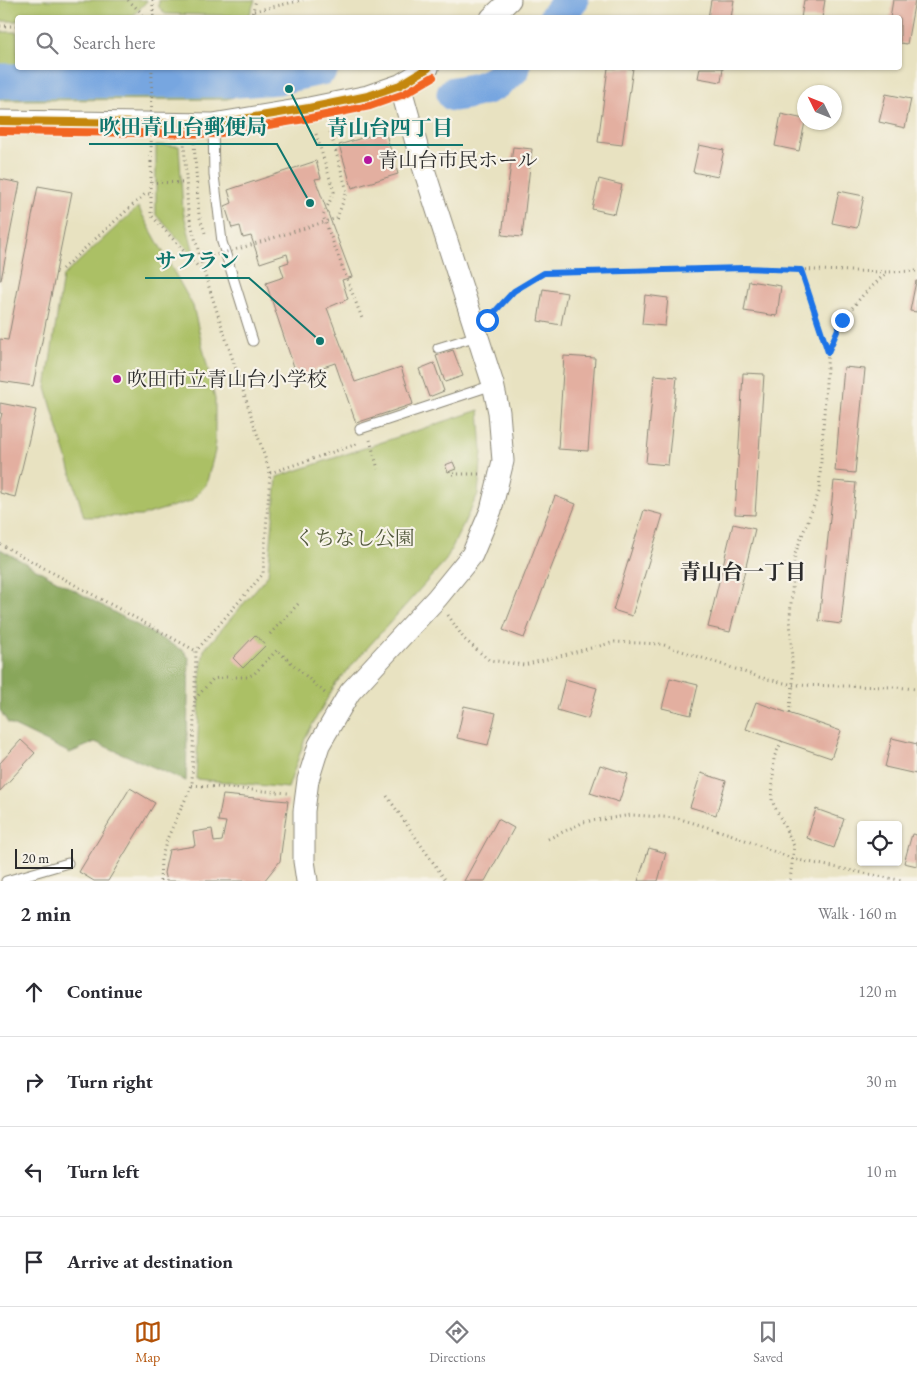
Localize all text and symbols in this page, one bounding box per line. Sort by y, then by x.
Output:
search box [15,15,902,70]
icon: search [33,29,61,57]
text: Search here [73,30,155,55]
north arrow [797,85,842,130]
callout: 吹田青山台郵便局 [89,108,277,144]
callout: 青山台四丁目 [317,109,463,145]
text: 吹田青山台郵便局 [99,113,267,140]
text: 青山台四丁目 [327,114,453,141]
place label: 青山台市民ホール [378,147,538,173]
marker: 青山台市民ホール [362,154,374,166]
callout: サフラン [145,242,249,278]
text: サフラン [155,247,239,274]
route start [476,309,499,332]
route end [831,309,854,332]
place label: 吹田市立青山台小学校 [127,366,327,392]
marker: 吹田市立青山台小学校 [111,373,123,385]
park label: くちなし公園 [295,525,415,551]
district label: 青山台一丁目 [680,558,806,585]
map controls [857,821,902,866]
button: locate [857,821,902,866]
scale bar [15,846,72,869]
text: 20 m [22,849,49,867]
text: 2 min [20,900,71,927]
text: Walk · 160 m [818,903,897,924]
icon: ahead [20,978,48,1006]
text: Continue [67,979,142,1004]
text: 120 m [858,981,897,1002]
icon: right [20,1068,48,1096]
text: Turn right [67,1069,153,1094]
text: 30 m [866,1071,897,1092]
icon: left [20,1158,48,1186]
text: Turn left [67,1159,139,1184]
text: 10 m [866,1161,897,1182]
icon: arrive [20,1248,48,1276]
text: Arrive at destination [67,1249,233,1274]
tab: Map [134,1318,162,1366]
tab: Directions [429,1318,486,1366]
tab: Saved [753,1318,783,1366]

